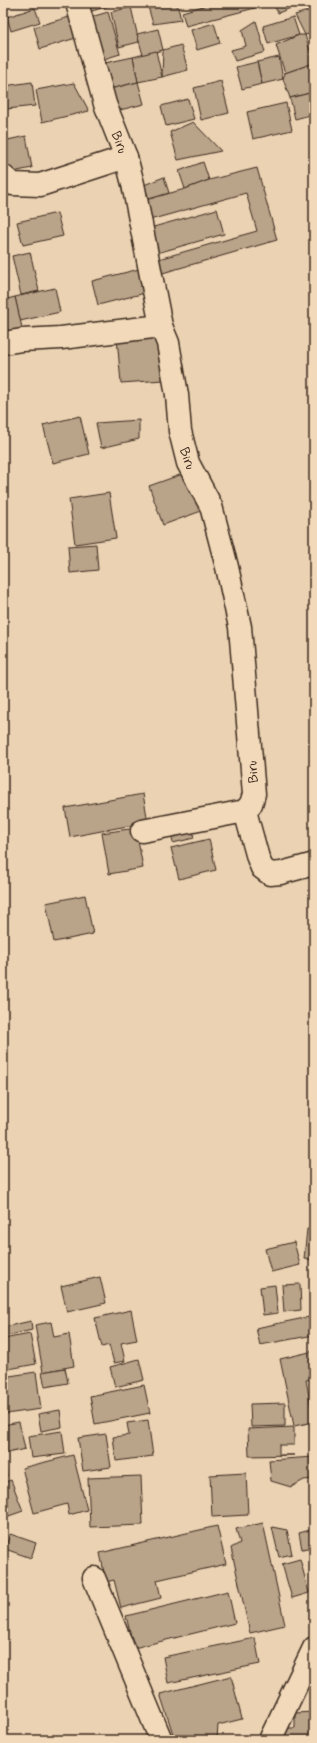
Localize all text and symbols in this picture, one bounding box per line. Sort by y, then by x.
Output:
street label: Biru [107,129,132,156]
street label: Biru [175,445,199,472]
street label: Biru [243,760,263,784]

